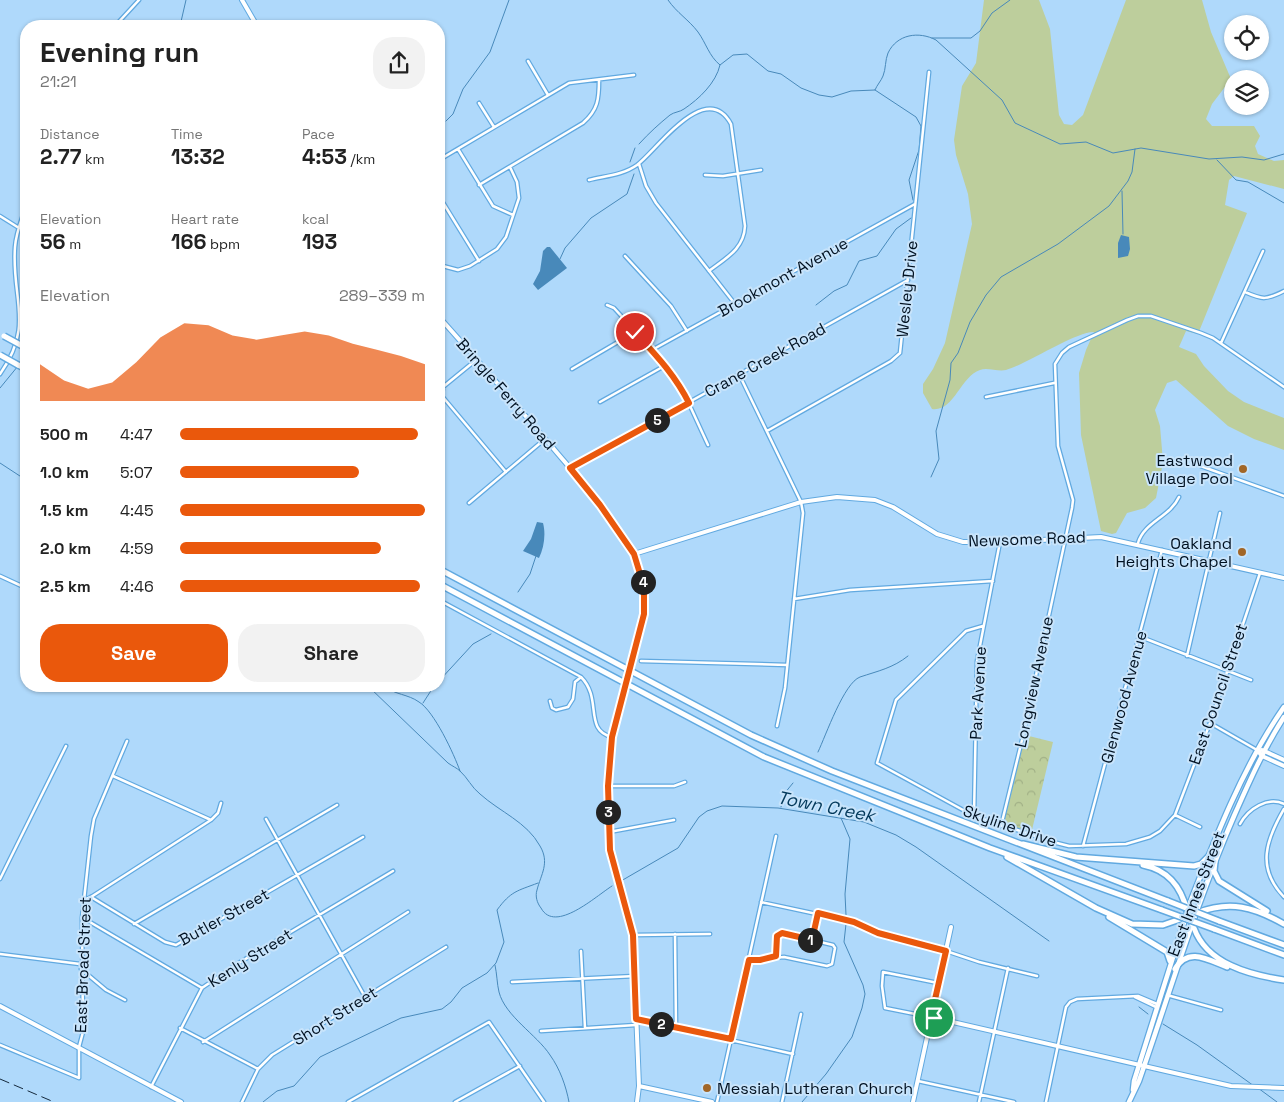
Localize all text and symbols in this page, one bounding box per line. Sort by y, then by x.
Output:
map controls [1224,15,1269,115]
button: locate [1224,15,1269,60]
text: Evening run [40,34,199,70]
button: share [373,37,425,89]
button: layers [1224,70,1269,115]
text: 21:21 [40,71,77,92]
text: Distance [40,125,100,143]
text: Time [171,125,203,143]
text: Pace [302,125,335,143]
text: 2.77 [40,143,81,170]
text: 13:32 [171,143,225,170]
text: 4:53 [302,143,347,170]
text: km [81,150,104,168]
text: /km [347,150,375,168]
text: Elevation [40,210,101,228]
text: Heart rate [171,210,239,228]
text: kcal [302,210,329,228]
text: 56 [40,228,66,255]
text: 166 [171,228,206,255]
text: 193 [302,228,337,255]
street label: Brookmont Avenue [714,232,852,322]
text: m [66,235,81,253]
text: bpm [206,235,240,253]
street label: Wesley Drive [891,240,923,338]
text: Elevation [40,285,110,306]
text: 289–339 m [339,285,425,306]
pin [614,311,656,353]
icon: check [621,318,649,346]
street label: Crane Creek Road [701,318,829,402]
street label: Bringle Ferry Road [452,334,560,454]
pin: 5 [644,408,670,432]
text: 5 [653,411,662,429]
text: 500 m [40,424,88,445]
text: 4:47 [120,424,153,445]
place label: Eastwood Village Pool [1145,450,1233,489]
text: 1.0 km [40,462,89,483]
text: 5:07 [120,462,153,483]
marker: Eastwood Village Pool [1237,463,1249,475]
text: 1.5 km [40,500,88,521]
text: 4:45 [120,500,154,521]
street label: Newsome Road [968,526,1086,552]
place label: Oakland Heights Chapel [1115,533,1232,572]
text: 2.0 km [40,538,91,559]
text: 4:59 [120,538,153,559]
marker: Oakland Heights Chapel [1236,546,1248,558]
pin: 4 [630,570,656,594]
text: 4 [639,573,648,591]
text: 2.5 km [40,576,91,597]
text: 4:46 [120,576,154,597]
street label: Longview Avenue [1010,614,1058,750]
street label: East Council Street [1184,621,1252,767]
button: Save [40,624,228,682]
button: Share [238,624,425,682]
street label: Glenwood Avenue [1096,628,1152,766]
street label: Park Avenue [965,646,991,740]
water label: Town Creek [775,785,879,827]
pin: 3 [596,800,620,824]
street label: Skyline Drive [960,800,1060,852]
text: 3 [604,803,613,821]
street label: East Innes Street [1162,828,1230,960]
street label: Butler Street [175,884,273,950]
street label: East Broad Street [70,896,96,1034]
street label: Kenly Street [204,924,296,992]
pin: 1 [798,928,822,952]
text: 1 [807,931,814,949]
street label: Short Street [289,982,381,1050]
pin [913,997,955,1039]
icon: arrive [920,1004,948,1032]
pin: 2 [648,1012,674,1036]
text: 2 [657,1015,666,1033]
place label: Messiah Lutheran Church [717,1078,913,1099]
marker: Messiah Lutheran Church [701,1082,713,1094]

